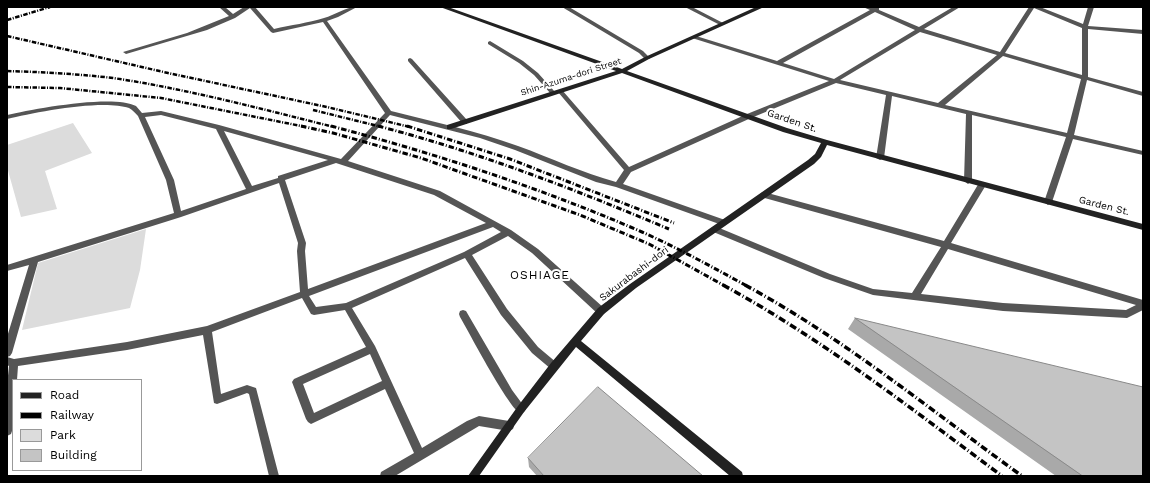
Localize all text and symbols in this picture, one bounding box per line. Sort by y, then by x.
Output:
street label: Shin-Azuma-dori Street [519,56,623,98]
street label: Garden St. [766,107,818,135]
street label: Garden St. [1077,194,1131,218]
street label: Sakurabashi-dori [597,244,671,304]
district label: OSHIAGE [510,268,570,282]
legend [12,379,142,471]
text: Road [50,388,79,402]
text: Railway [50,408,94,422]
text: Park [50,428,76,442]
text: Building [50,448,97,462]

